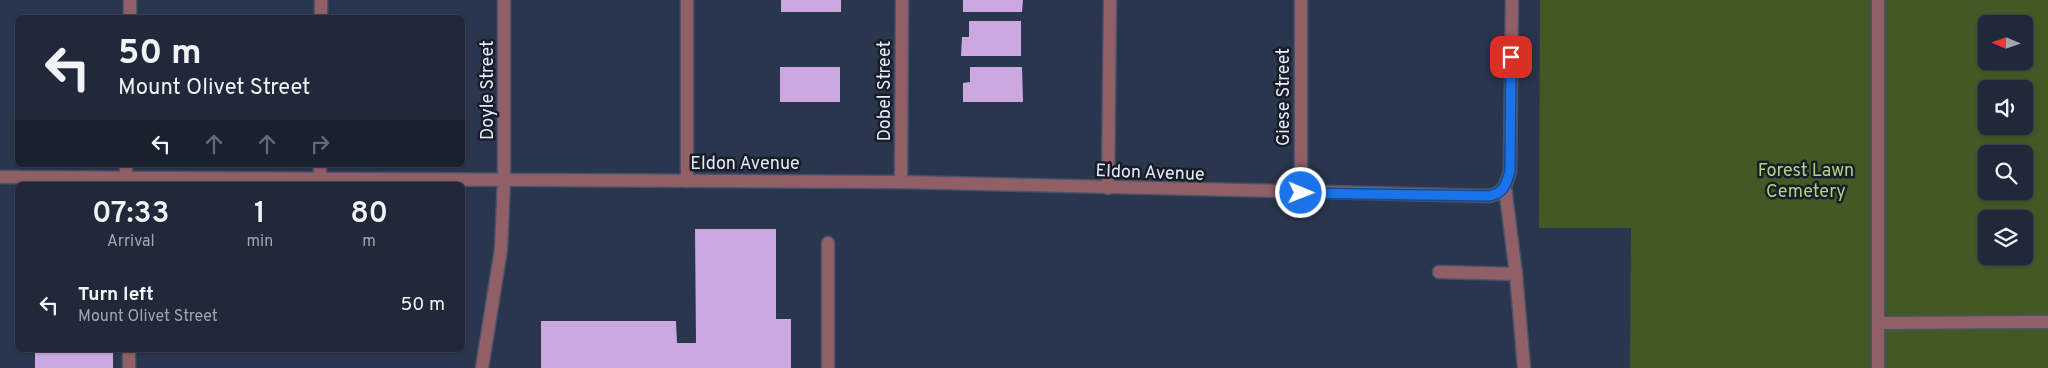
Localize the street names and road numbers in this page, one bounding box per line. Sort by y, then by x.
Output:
street label: Doyle Street [477,40,500,140]
street label: Dobel Street [874,41,897,141]
street label: Giese Street [1273,48,1296,146]
street label: Eldon Avenue [690,153,800,176]
street label: Eldon Avenue [1095,160,1205,187]

